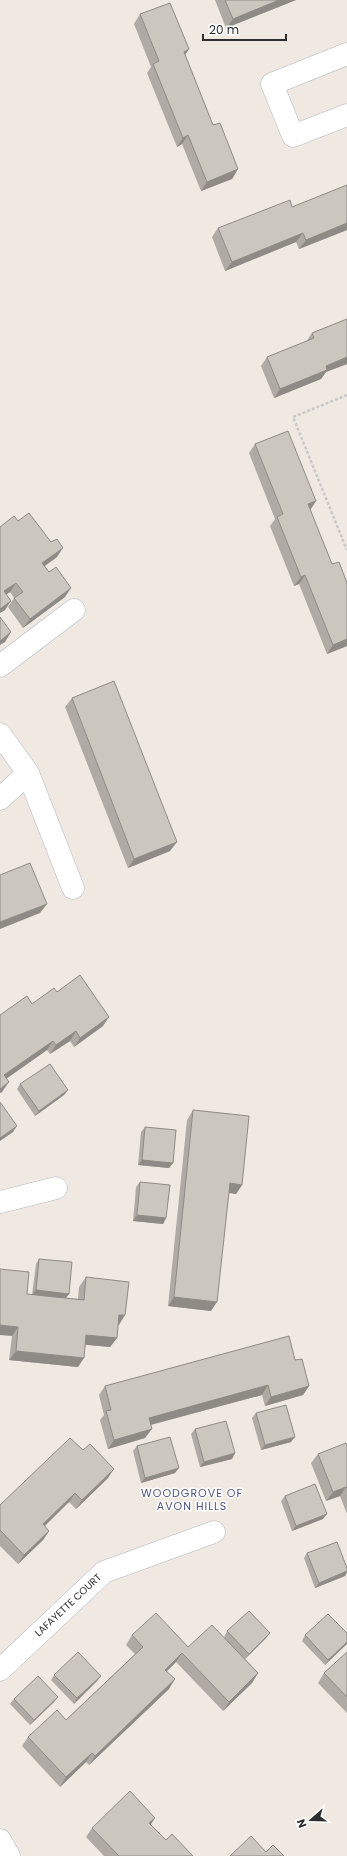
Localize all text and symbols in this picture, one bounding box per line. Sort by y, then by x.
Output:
scale bar [203,16,286,42]
text: 20 m [209,21,239,38]
district label: WOODGROVE OF AVON HILLS [141,1485,243,1514]
street label: LAFAYETTE COURT [31,1570,105,1640]
north arrow [291,1800,331,1840]
text: N [293,1817,311,1830]

